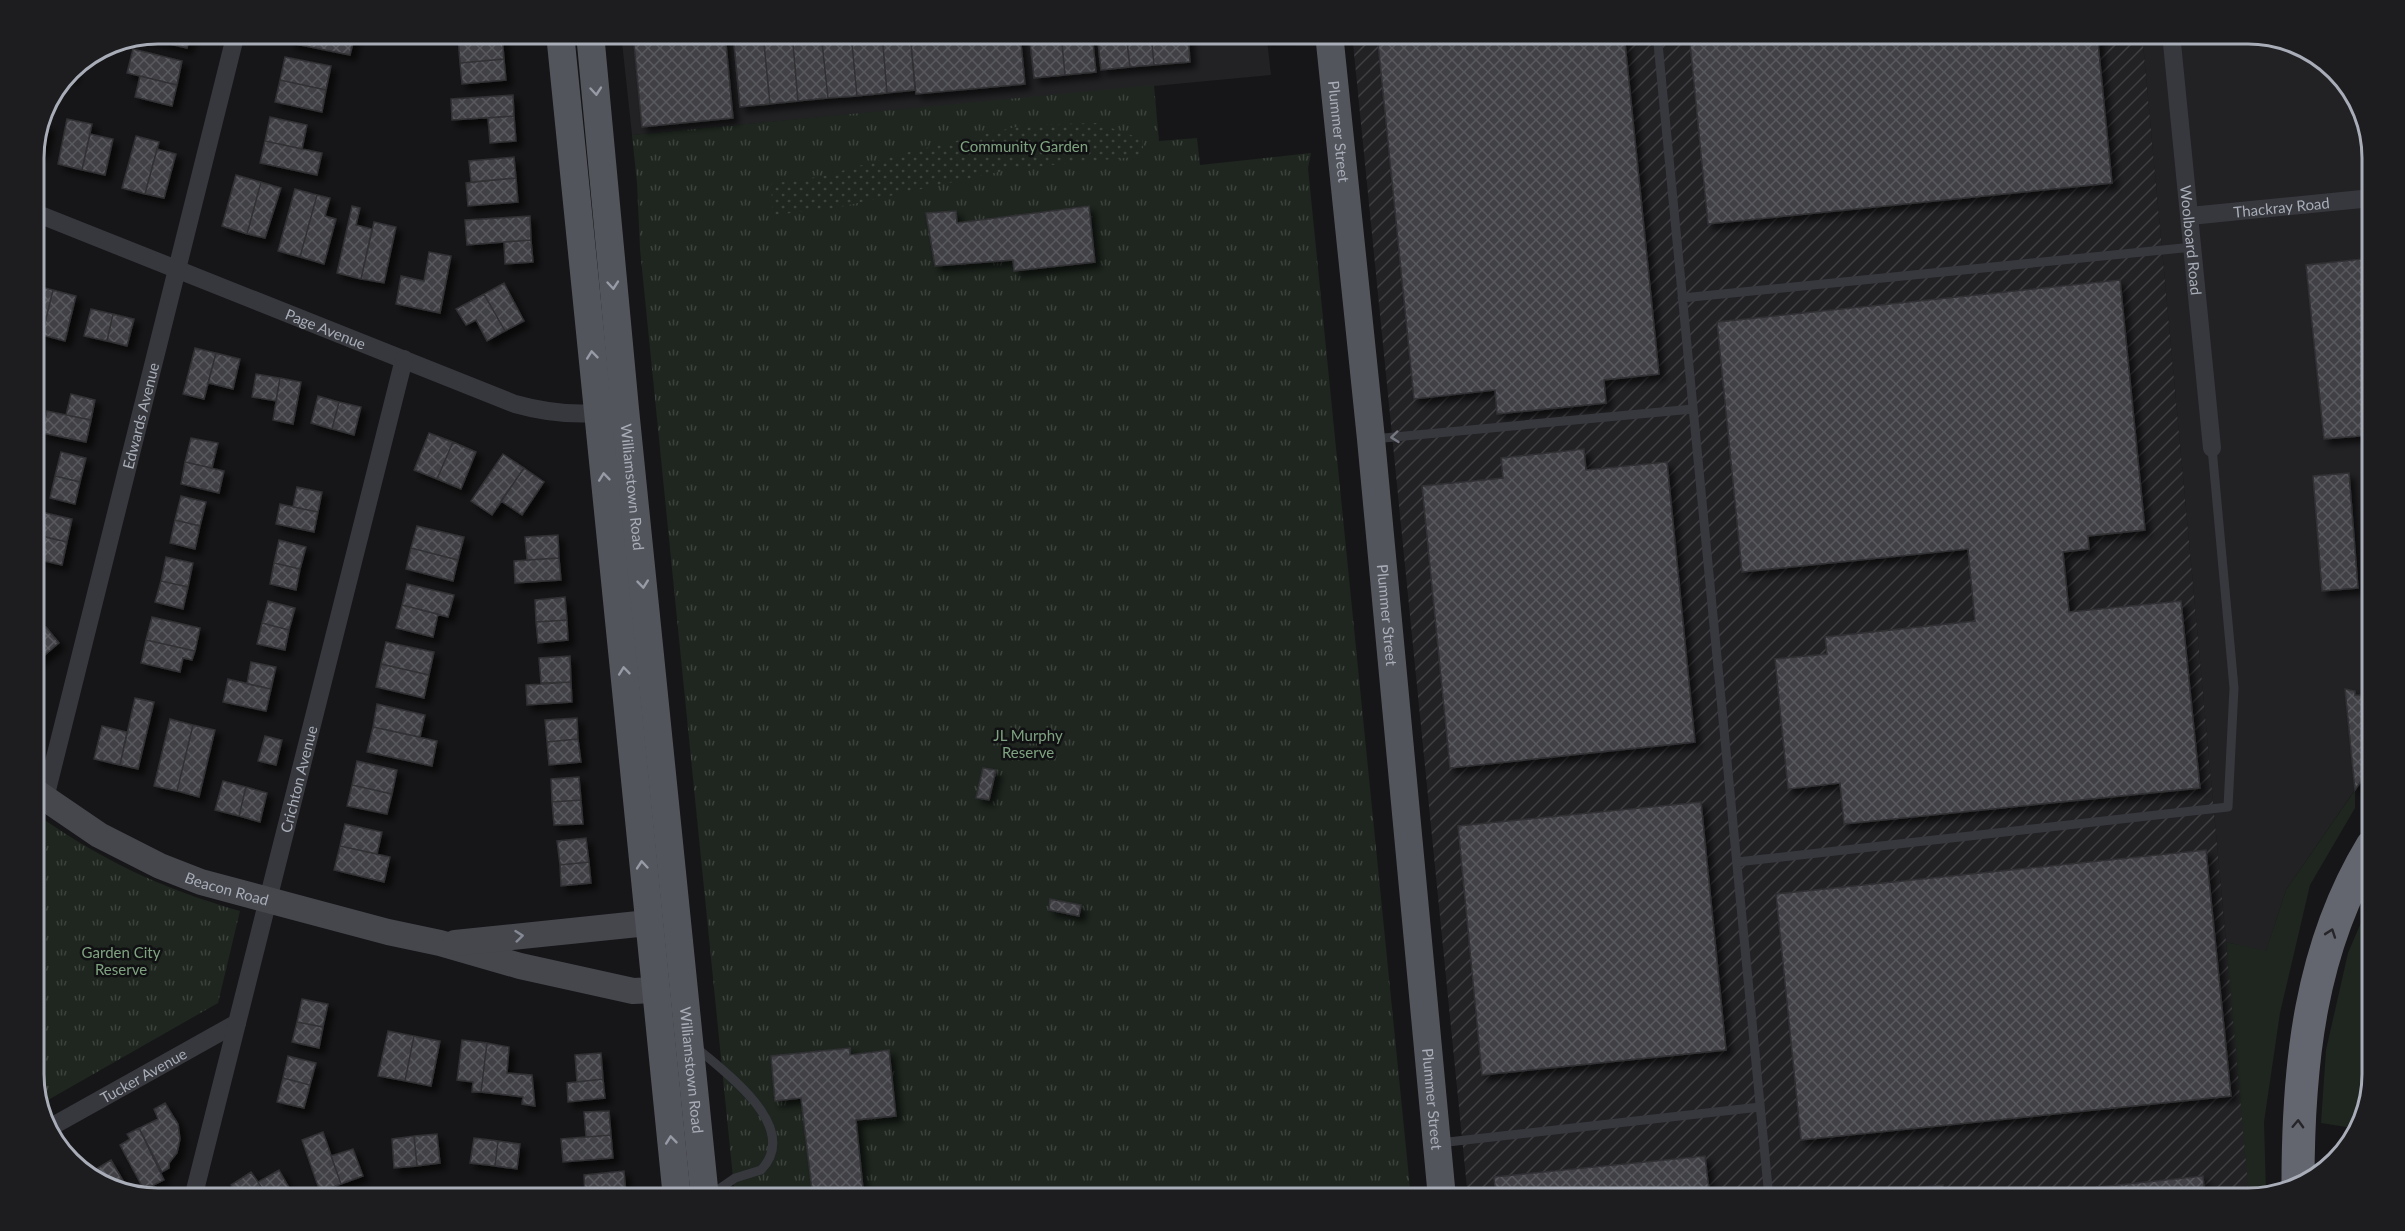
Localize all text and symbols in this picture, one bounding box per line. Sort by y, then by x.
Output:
street label: Plummer Street [1325,80,1353,184]
one-way arrow [589,87,602,96]
park label: Community Garden [960,137,1088,155]
street label: Woolboard Road [2177,184,2206,296]
street label: Thackray Road [2233,193,2330,221]
one-way arrow [606,281,619,290]
street label: Page Avenue [283,305,368,353]
one-way arrow [586,350,599,359]
street label: Edwards Avenue [119,361,162,471]
street label: Williamstown Road [618,423,648,551]
one-way arrow [1391,430,1400,443]
one-way arrow [598,473,611,482]
street label: Plummer Street [1374,563,1401,667]
one-way arrow [636,579,649,589]
one-way arrow [618,667,630,676]
street label: Crichton Avenue [276,724,320,834]
park label: JL Murphy Reserve [993,726,1063,761]
one-way arrow [636,861,649,870]
street label: Beacon Road [182,868,271,909]
one-way arrow [2324,928,2337,939]
one-way arrow [514,930,523,943]
park label: Garden City Reserve [82,943,161,978]
street label: Williamstown Road [677,1006,707,1134]
street label: Tucker Avenue [97,1044,190,1107]
street label: Plummer Street [1419,1047,1447,1151]
one-way arrow [2292,1120,2304,1129]
one-way arrow [665,1135,678,1144]

